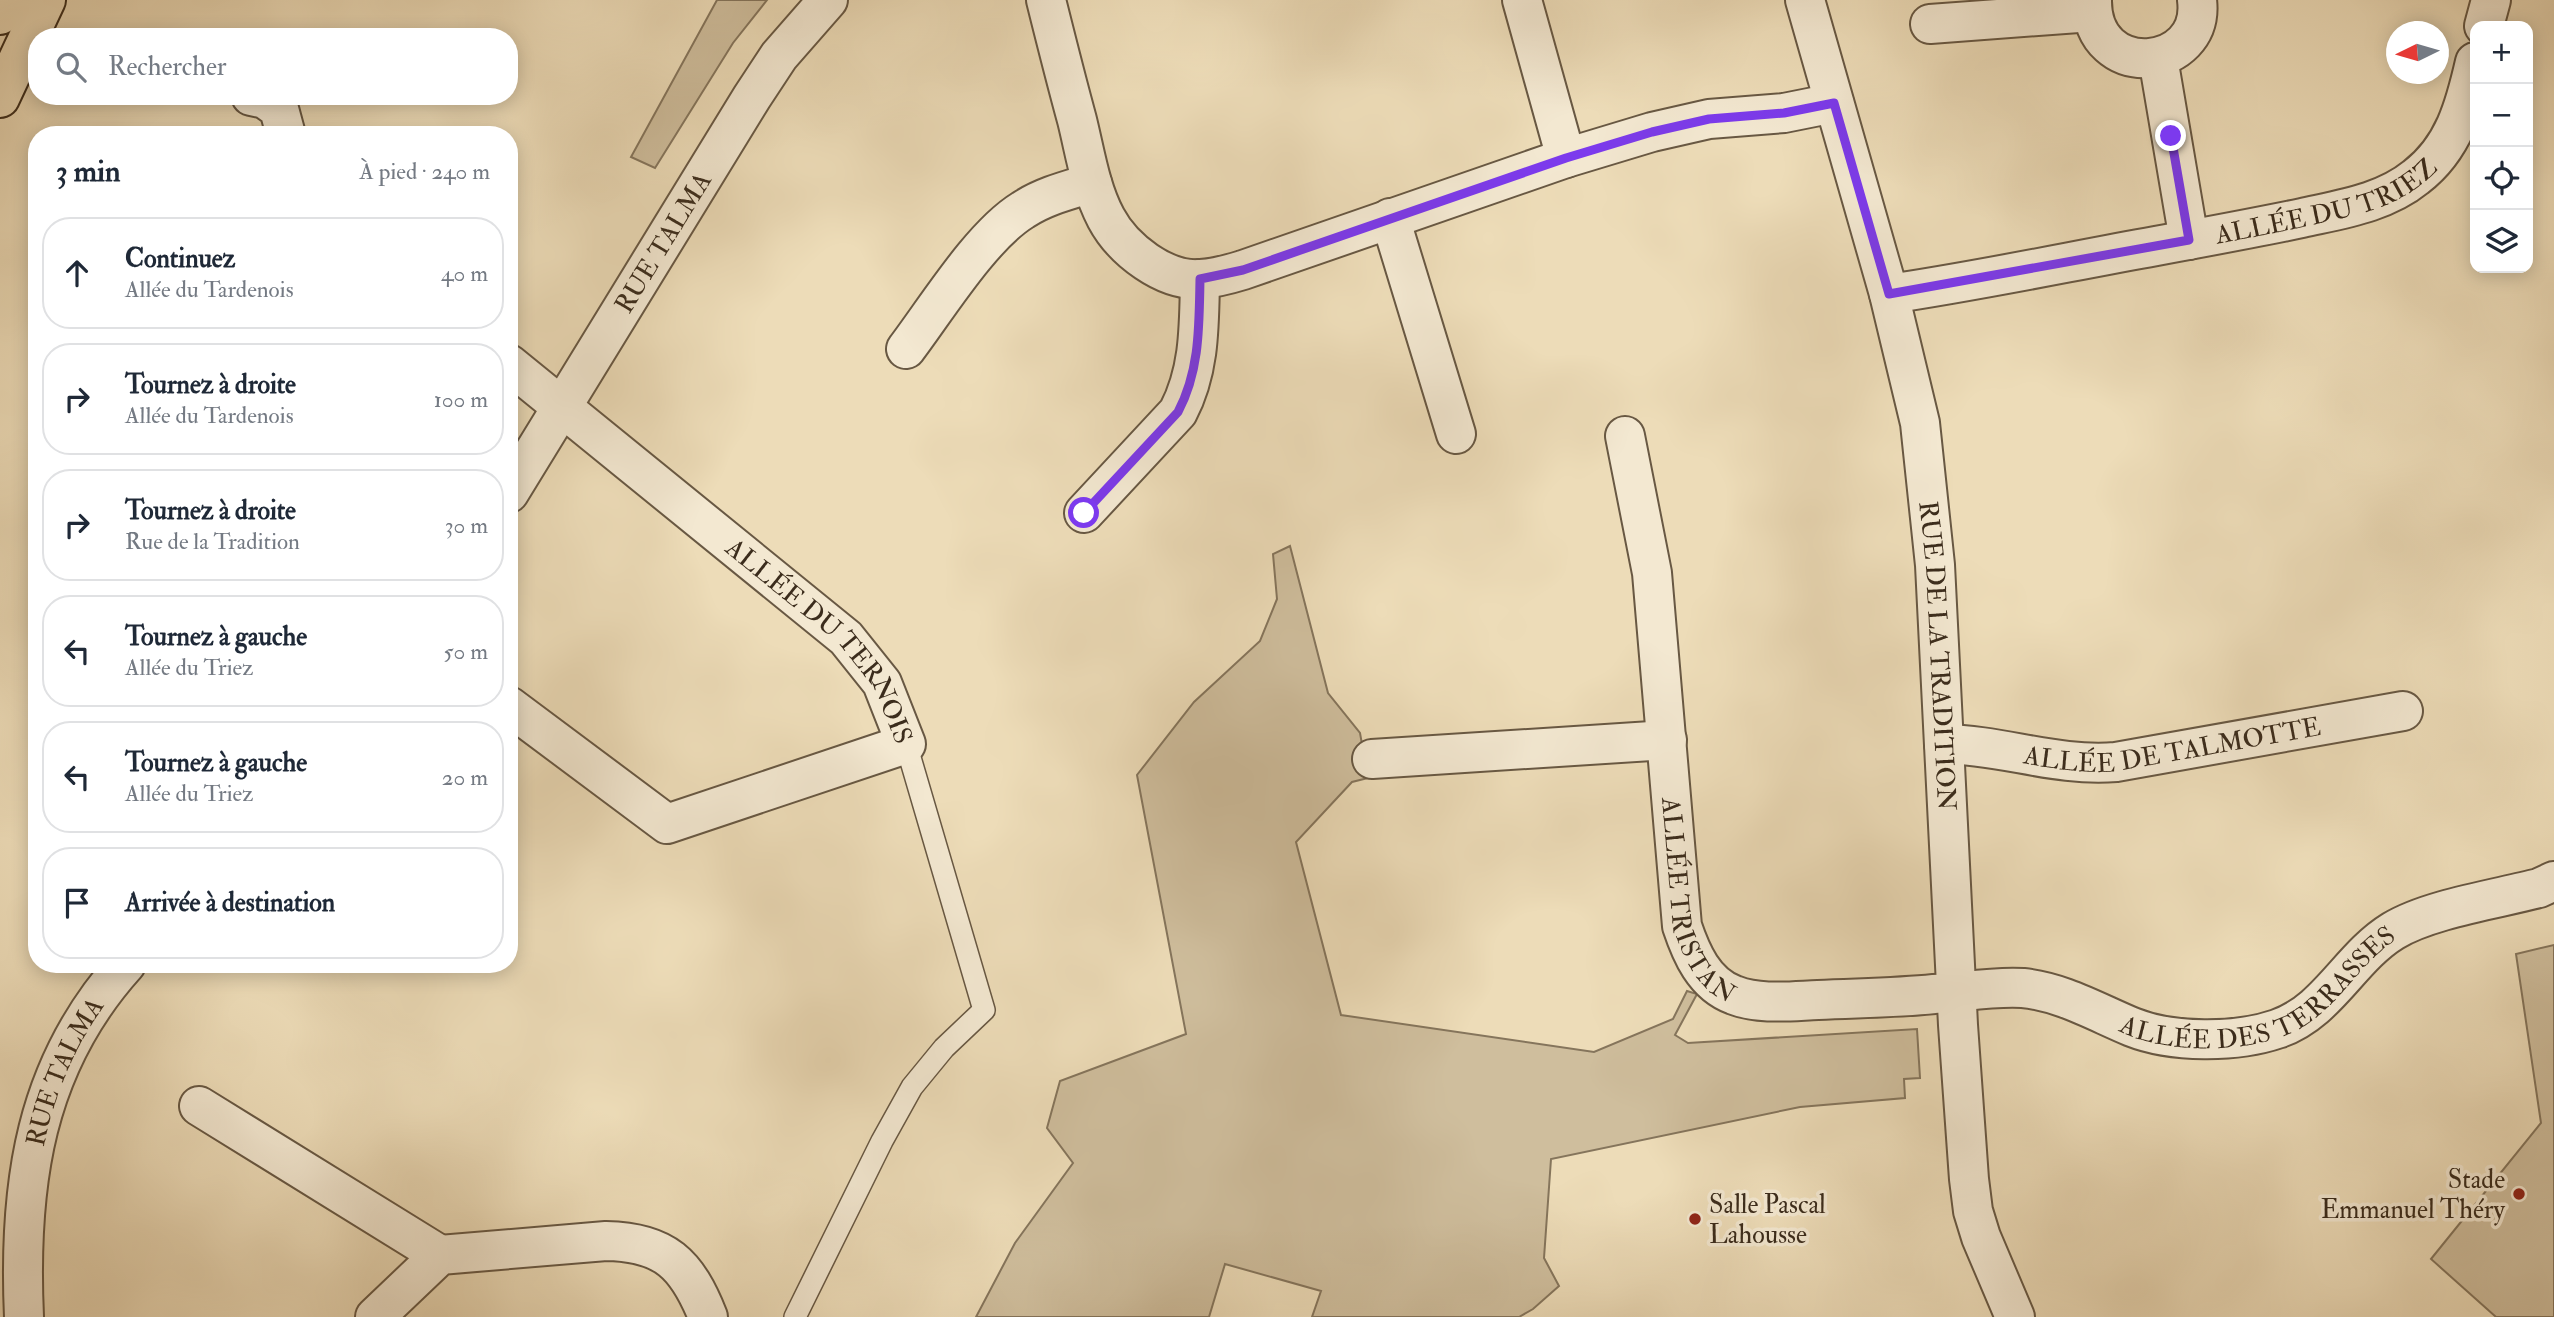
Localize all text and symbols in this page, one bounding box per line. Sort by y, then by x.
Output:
north arrow [2386,21,2449,84]
map controls [2470,21,2533,273]
button: + [2470,21,2533,84]
search box [28,28,518,105]
icon: search [52,48,90,86]
text: Rechercher [108,51,227,83]
button: − [2470,84,2533,147]
route end [2155,120,2186,151]
button: locate [2470,147,2533,210]
street label: ALLÉE DU TRIEZ [2212,152,2444,252]
text: 3 min [56,153,121,190]
text: À pied · 240 m [359,157,490,186]
street label: RUE TALMA [608,166,719,319]
button: layers [2470,210,2533,273]
text: Continuez [125,243,235,275]
icon: ahead [58,254,96,292]
text: 40 m [441,259,488,288]
text: Allée du Tardenois [125,275,294,304]
text: Tournez à droite [125,369,296,401]
icon: right [58,380,96,418]
text: 100 m [434,385,488,414]
text: Allée du Tardenois [125,401,294,430]
text: Tournez à droite [125,495,296,527]
route start [1068,497,1099,528]
street label: RUE DE LA TRADITION [1911,500,1962,812]
icon: right [58,506,96,544]
text: 30 m [445,511,488,540]
text: Rue de la Tradition [125,527,300,556]
street label: ALLÉE DU TERNOIS [718,531,919,748]
text: Tournez à gauche [125,621,307,653]
icon: left [58,632,96,670]
text: 50 m [444,637,488,666]
text: Allée du Triez [125,653,253,682]
street label: ALLÉE DE TALMOTTE [2020,711,2323,780]
text: Tournez à gauche [125,747,307,779]
icon: left [58,758,96,796]
text: 20 m [442,763,488,792]
text: Allée du Triez [125,779,253,808]
street label: ALLÉE TRISTAN [1654,795,1742,1011]
icon: arrive [58,884,96,922]
text: Arrivée à destination [125,887,335,919]
street label: ALLÉE DES TERRASSES [2114,919,2402,1056]
street label: RUE TALMA [20,991,111,1149]
place label: Stade Emmanuel Théry [2321,1164,2506,1226]
marker: Stade Emmanuel Théry [2511,1186,2527,1202]
place label: Salle Pascal Lahousse [1709,1189,1826,1251]
marker: Salle Pascal Lahousse [1687,1211,1703,1227]

